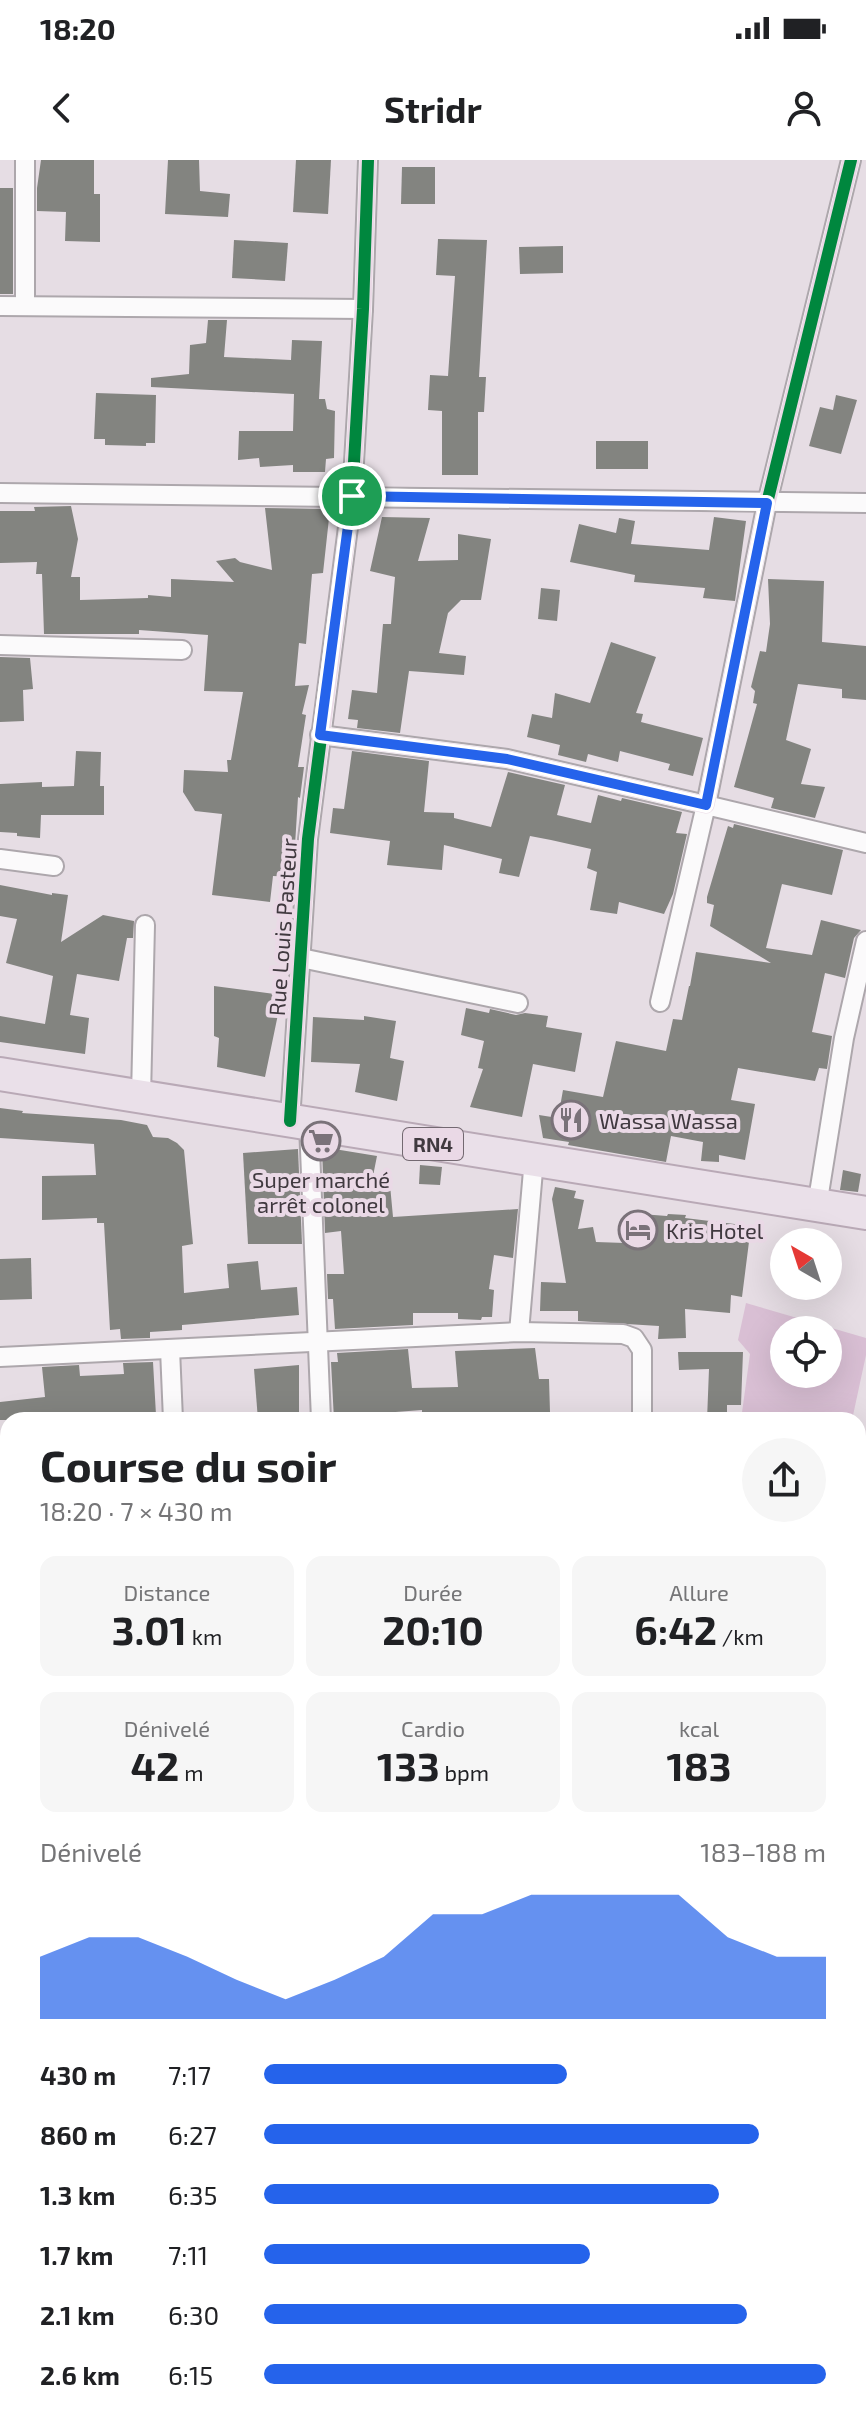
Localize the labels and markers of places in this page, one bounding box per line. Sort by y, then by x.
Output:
pin [318,462,386,530]
restaurant icon: Wassa Wassa [550,1099,592,1141]
place label: Wassa Wassa [599,1107,738,1133]
supermarket icon: Super marché arrêt colonel [300,1120,342,1162]
place label: Super marché arrêt colonel [252,1166,390,1217]
hotel icon: Kris Hotel [617,1209,659,1251]
place label: Kris Hotel [666,1217,764,1243]

